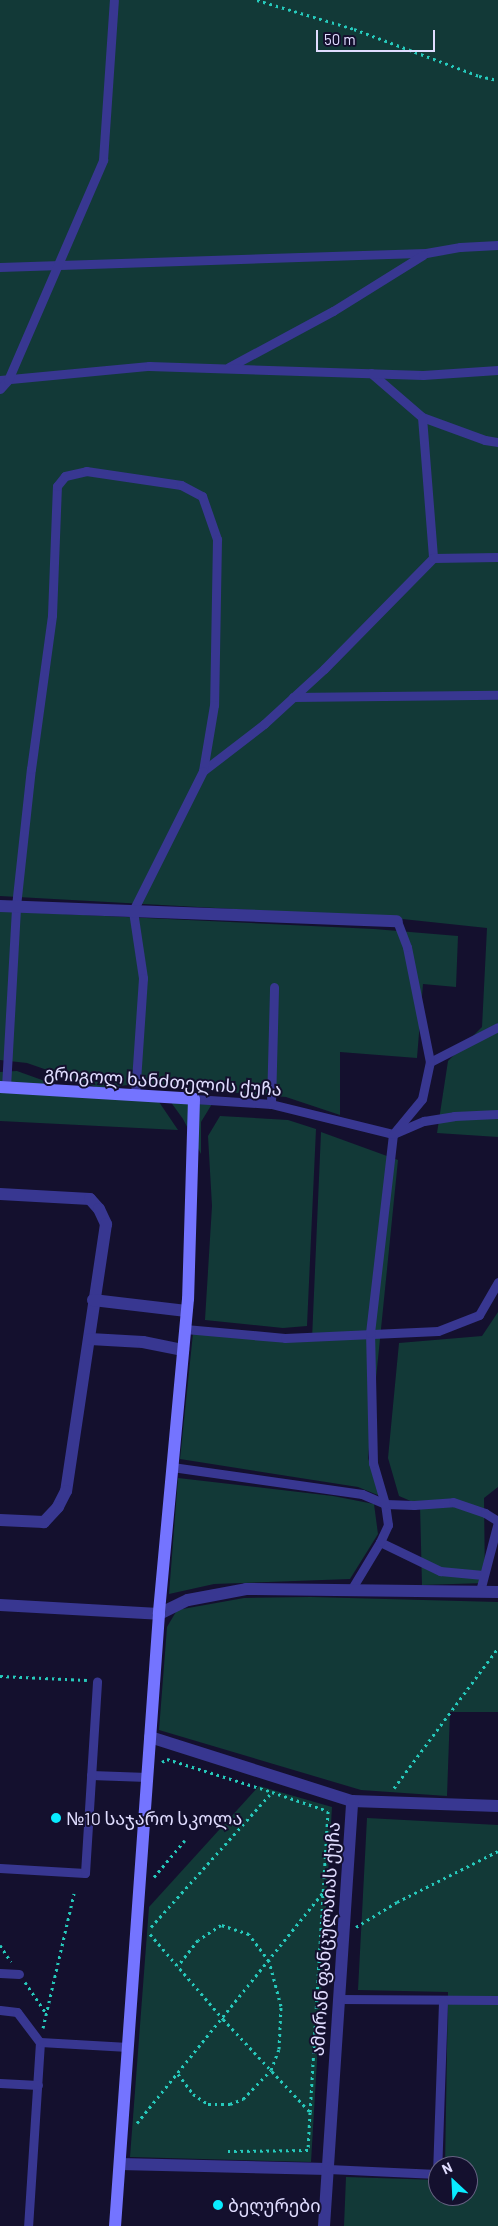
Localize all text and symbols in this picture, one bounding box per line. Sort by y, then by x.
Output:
scale bar [318,20,437,52]
text: 50 m [324,30,356,48]
street label: გრიგოლ ხანძთელის ქუჩა [43,1062,283,1100]
place label: №10 საჯარო სკოლა [66,1807,242,1829]
marker: №10 საჯარო სკოლა [50,1812,62,1824]
street label: ამირან ფანცულაიას ქუჩა [306,1821,344,2057]
north arrow [428,2156,478,2206]
text: N [439,2158,455,2178]
place label: ბეღურები [228,2194,321,2216]
marker: ბეღურები [212,2199,224,2211]

